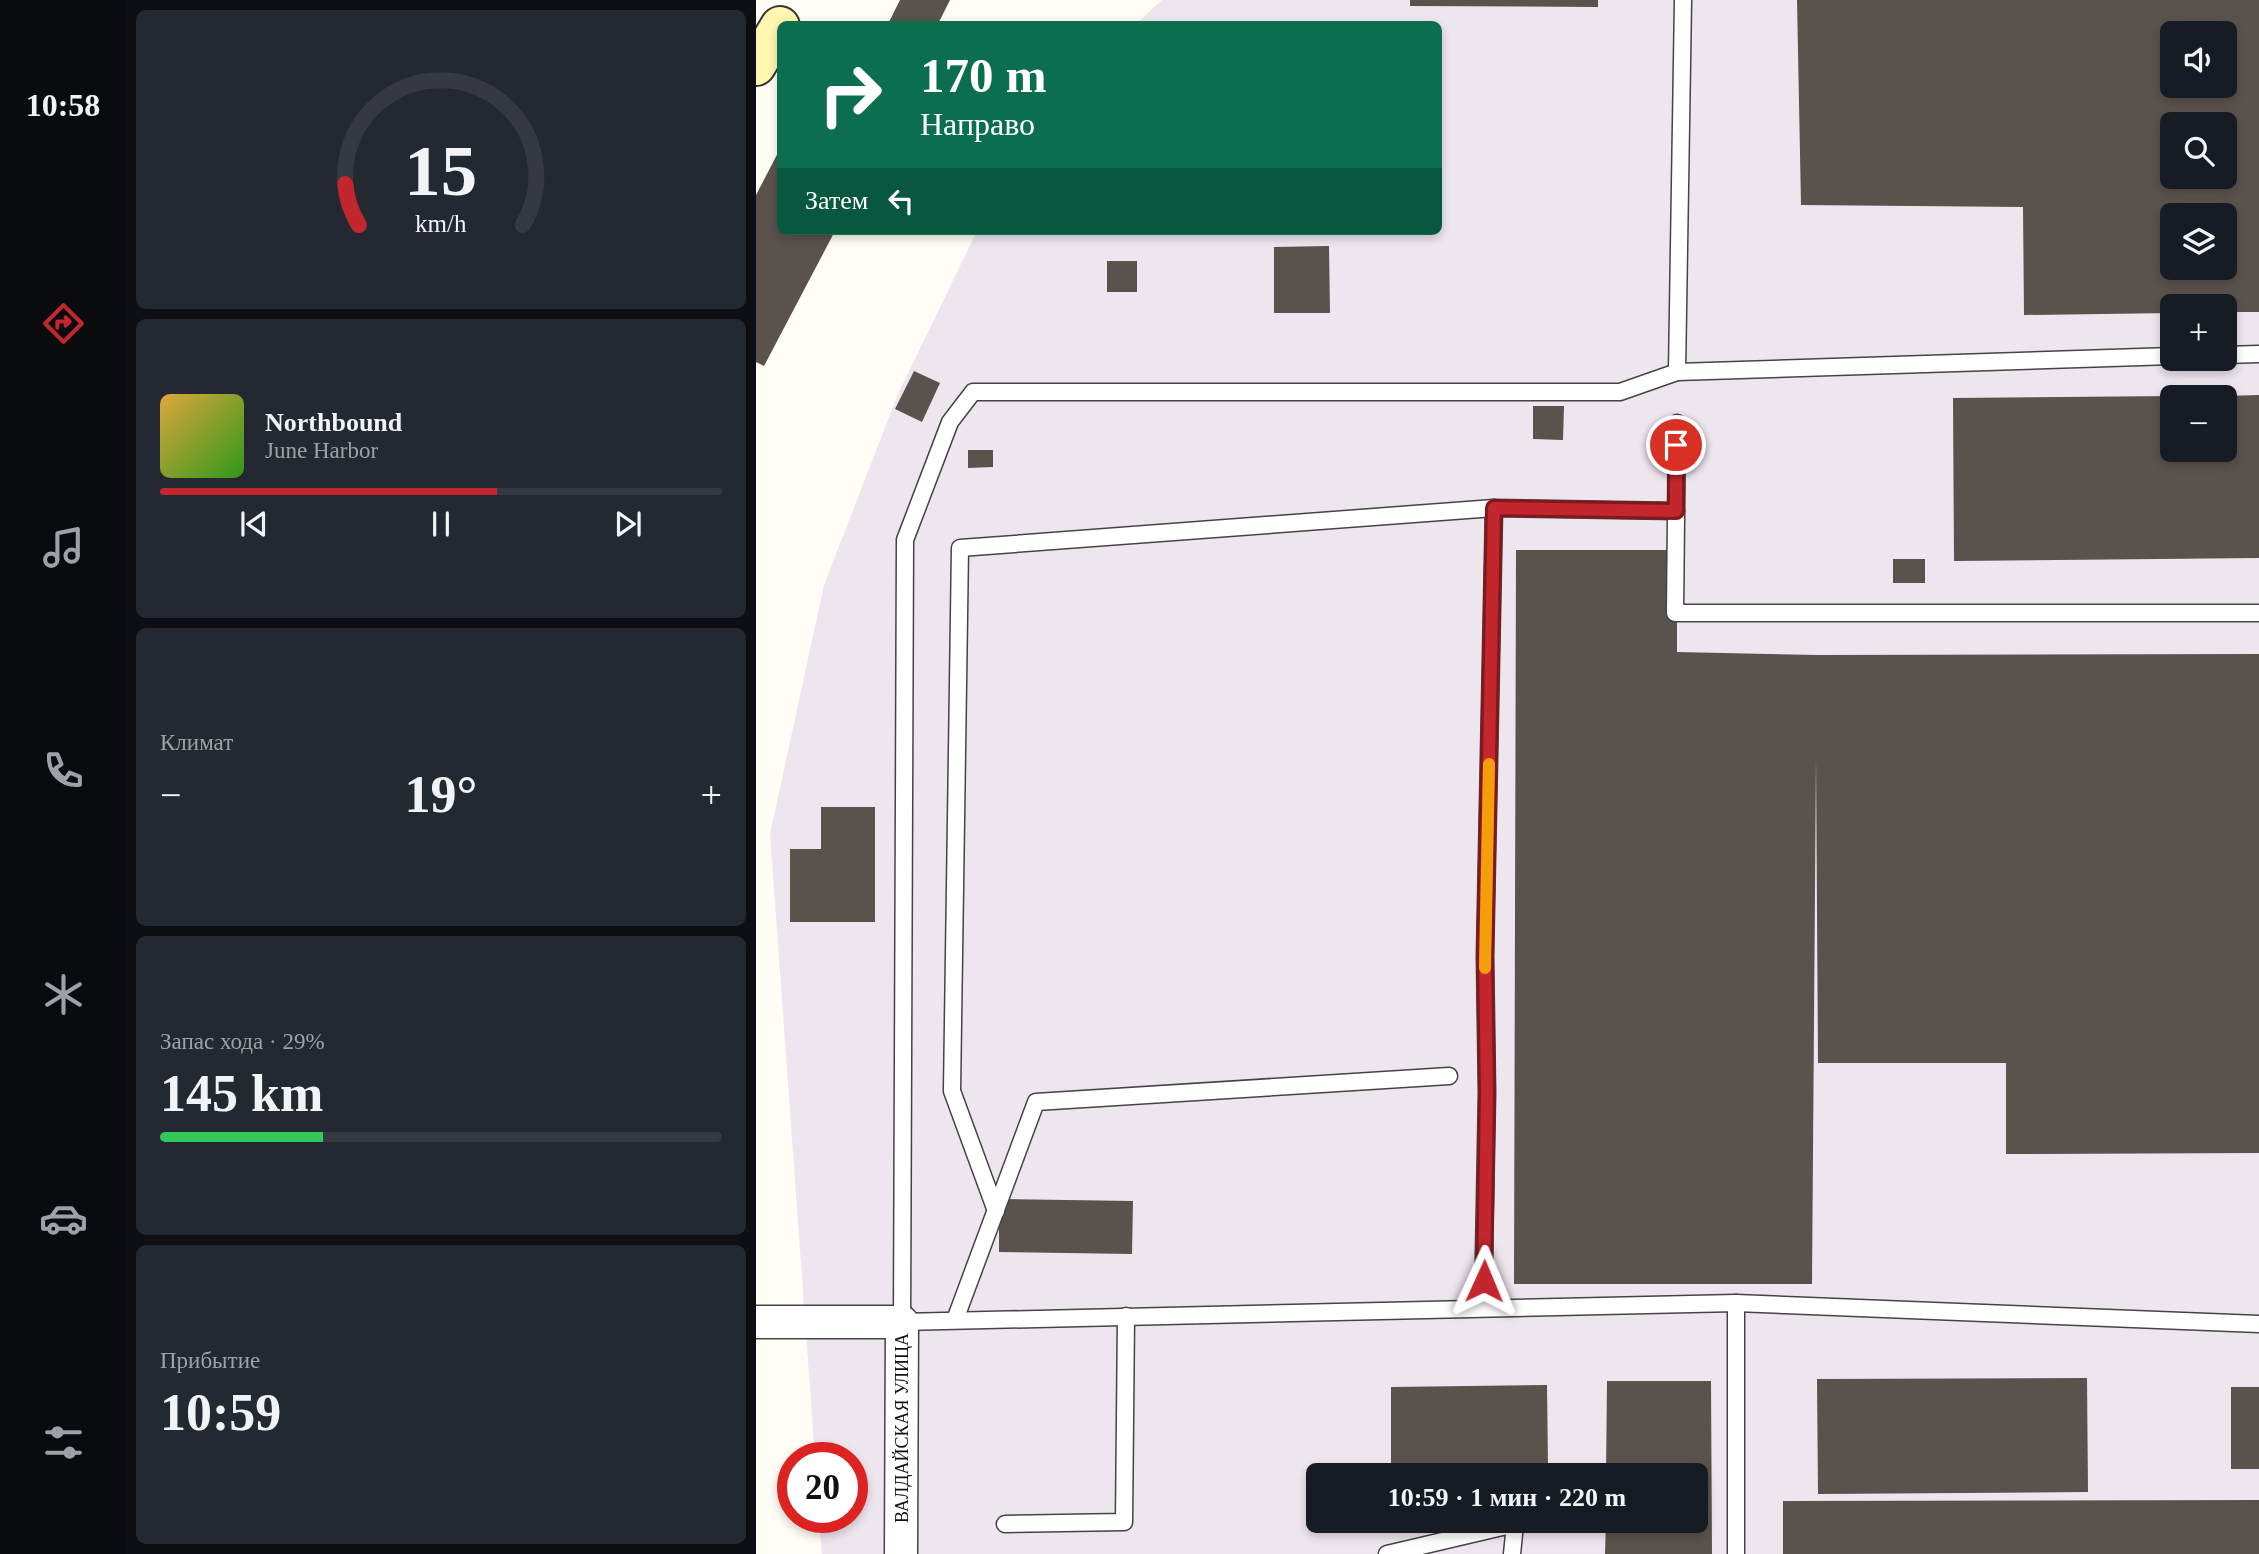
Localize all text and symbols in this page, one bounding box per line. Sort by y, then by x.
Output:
map controls [2160,21,2237,462]
button: sound [2160,21,2237,98]
text: 170 m [920,48,1047,103]
icon: right [805,49,896,140]
text: 10:58 [26,87,100,123]
text: Направо [920,106,1035,142]
button: search [2160,112,2237,189]
text: 15 [405,131,477,212]
icon: left [882,182,920,220]
text: Затем [805,186,868,215]
button: layers [2160,203,2237,280]
text: km/h [415,210,467,237]
button: + [2160,294,2237,371]
icon: directions [39,299,88,348]
button: − [2160,385,2237,462]
text: Northbound [265,408,402,437]
pin [1646,415,1706,475]
icon: arrive [1657,426,1695,464]
text: June Harbor [265,438,378,463]
icon: previous [235,505,273,543]
icon: pause [422,505,460,543]
icon: next [609,505,647,543]
icon: music [39,523,88,572]
text: Климат [160,730,233,755]
icon: phone [39,746,88,795]
text: 19° [405,766,477,823]
text: − [160,774,181,816]
text: + [701,774,722,816]
icon: climate [39,970,88,1019]
text: Запас хода · 29% [160,1029,325,1054]
text: 145 km [160,1065,323,1122]
icon: car [39,1194,88,1243]
position arrow [1447,1244,1521,1318]
street label: ВАЛДАЙСКАЯ УЛИЦА [892,1333,912,1523]
text: Прибытие [160,1348,260,1373]
text: 10:59 [160,1384,281,1441]
icon: filters [39,1418,88,1467]
speed limit sign: 20 [777,1442,868,1533]
text: 10:59 · 1 мин · 220 m [1388,1483,1626,1512]

